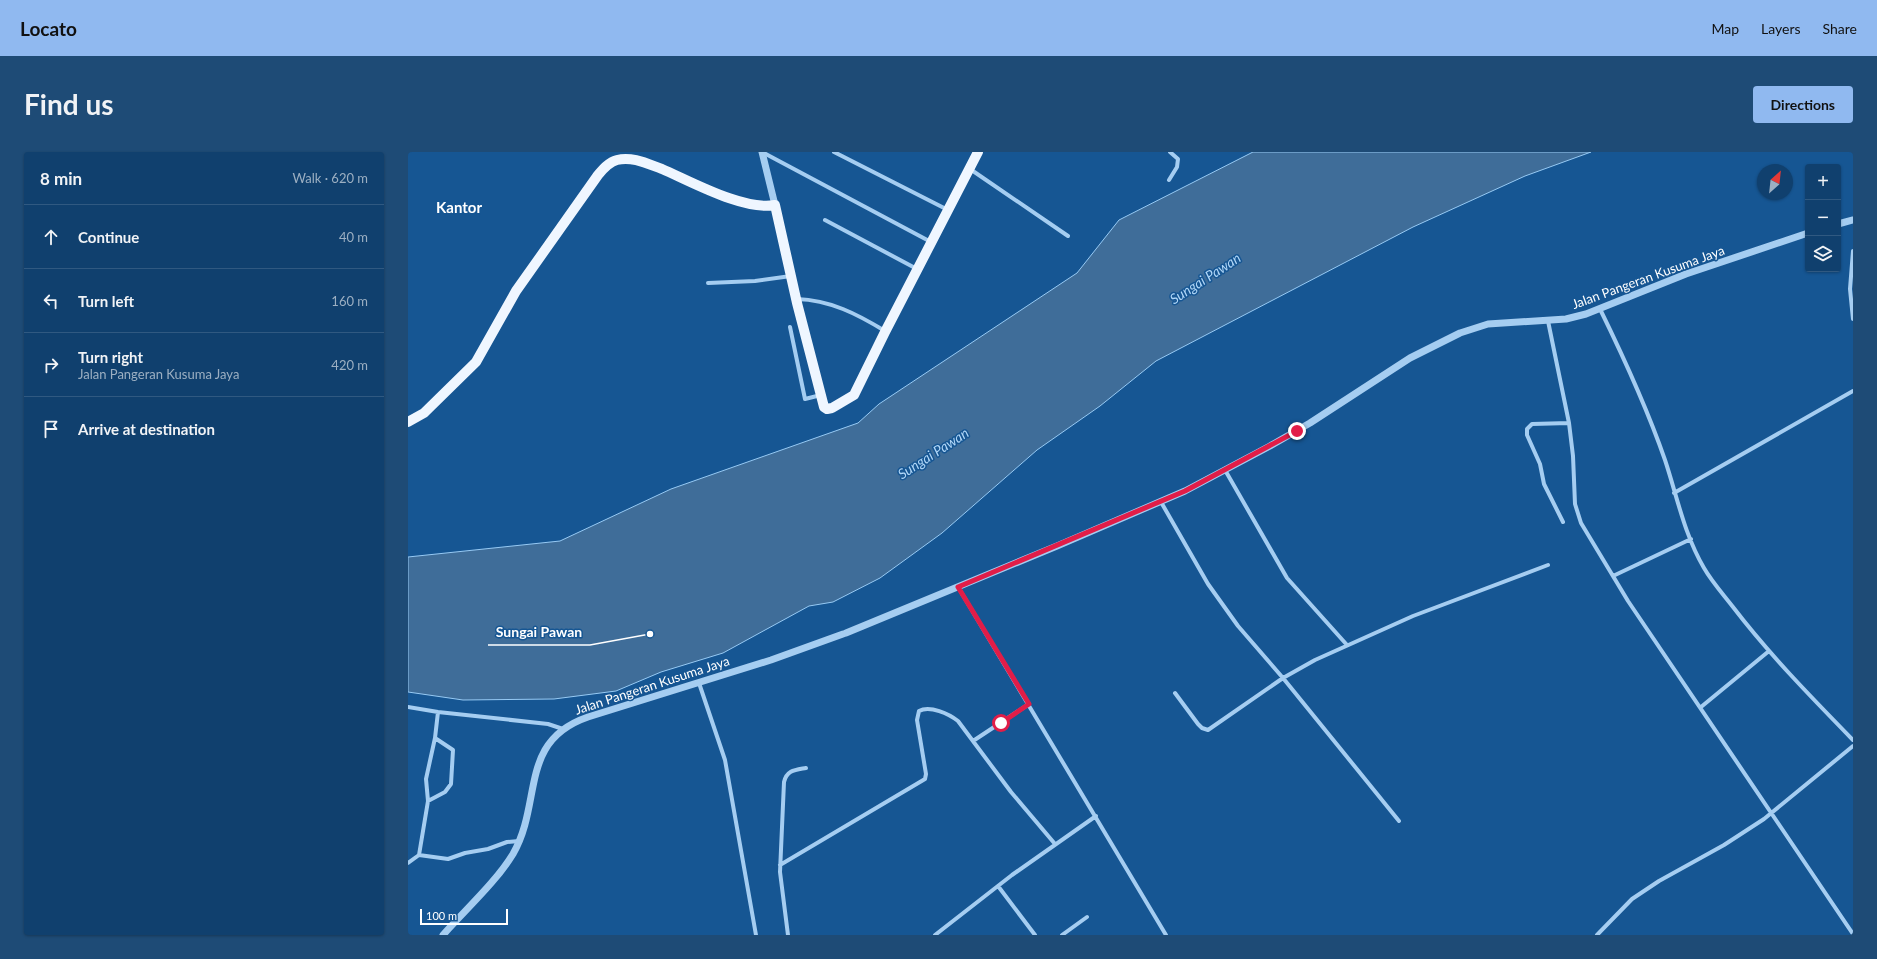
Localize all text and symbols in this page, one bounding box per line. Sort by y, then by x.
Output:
text: Locato [20,17,77,40]
text: Map [1711,20,1739,37]
text: Layers [1761,20,1801,37]
text: Share [1823,20,1857,37]
button: Directions [1753,86,1853,123]
text: Find us [24,87,114,121]
north arrow [1757,164,1793,200]
map controls [1805,164,1841,272]
button: + [1805,164,1841,200]
text: 8 min [40,168,82,189]
text: Walk · 620 m [292,170,368,186]
district label: Kantor [436,198,482,216]
button: − [1805,200,1841,236]
icon: ahead [40,226,62,248]
text: Continue [78,228,139,246]
text: 40 m [339,229,368,245]
button: layers [1805,236,1841,272]
street label: Jalan Pangeran Kusuma Jaya [1569,242,1727,312]
water label: Sungai Pawan [1166,249,1244,307]
icon: left [40,290,62,312]
text: Turn left [78,292,134,310]
text: 160 m [331,293,368,309]
text: Turn right [78,348,143,366]
icon: right [40,354,62,376]
text: 420 m [331,357,368,373]
text: Jalan Pangeran Kusuma Jaya [78,366,239,382]
icon: arrive [40,418,62,440]
text: Arrive at destination [78,420,215,438]
route end [1288,422,1306,440]
water label: Sungai Pawan [894,424,972,482]
callout: Sungai Pawan [488,619,590,645]
text: Sungai Pawan [496,623,582,640]
street label: Jalan Pangeran Kusuma Jaya [573,652,731,718]
route start [992,714,1010,732]
scale bar [420,907,508,926]
text: 100 m [426,909,457,922]

